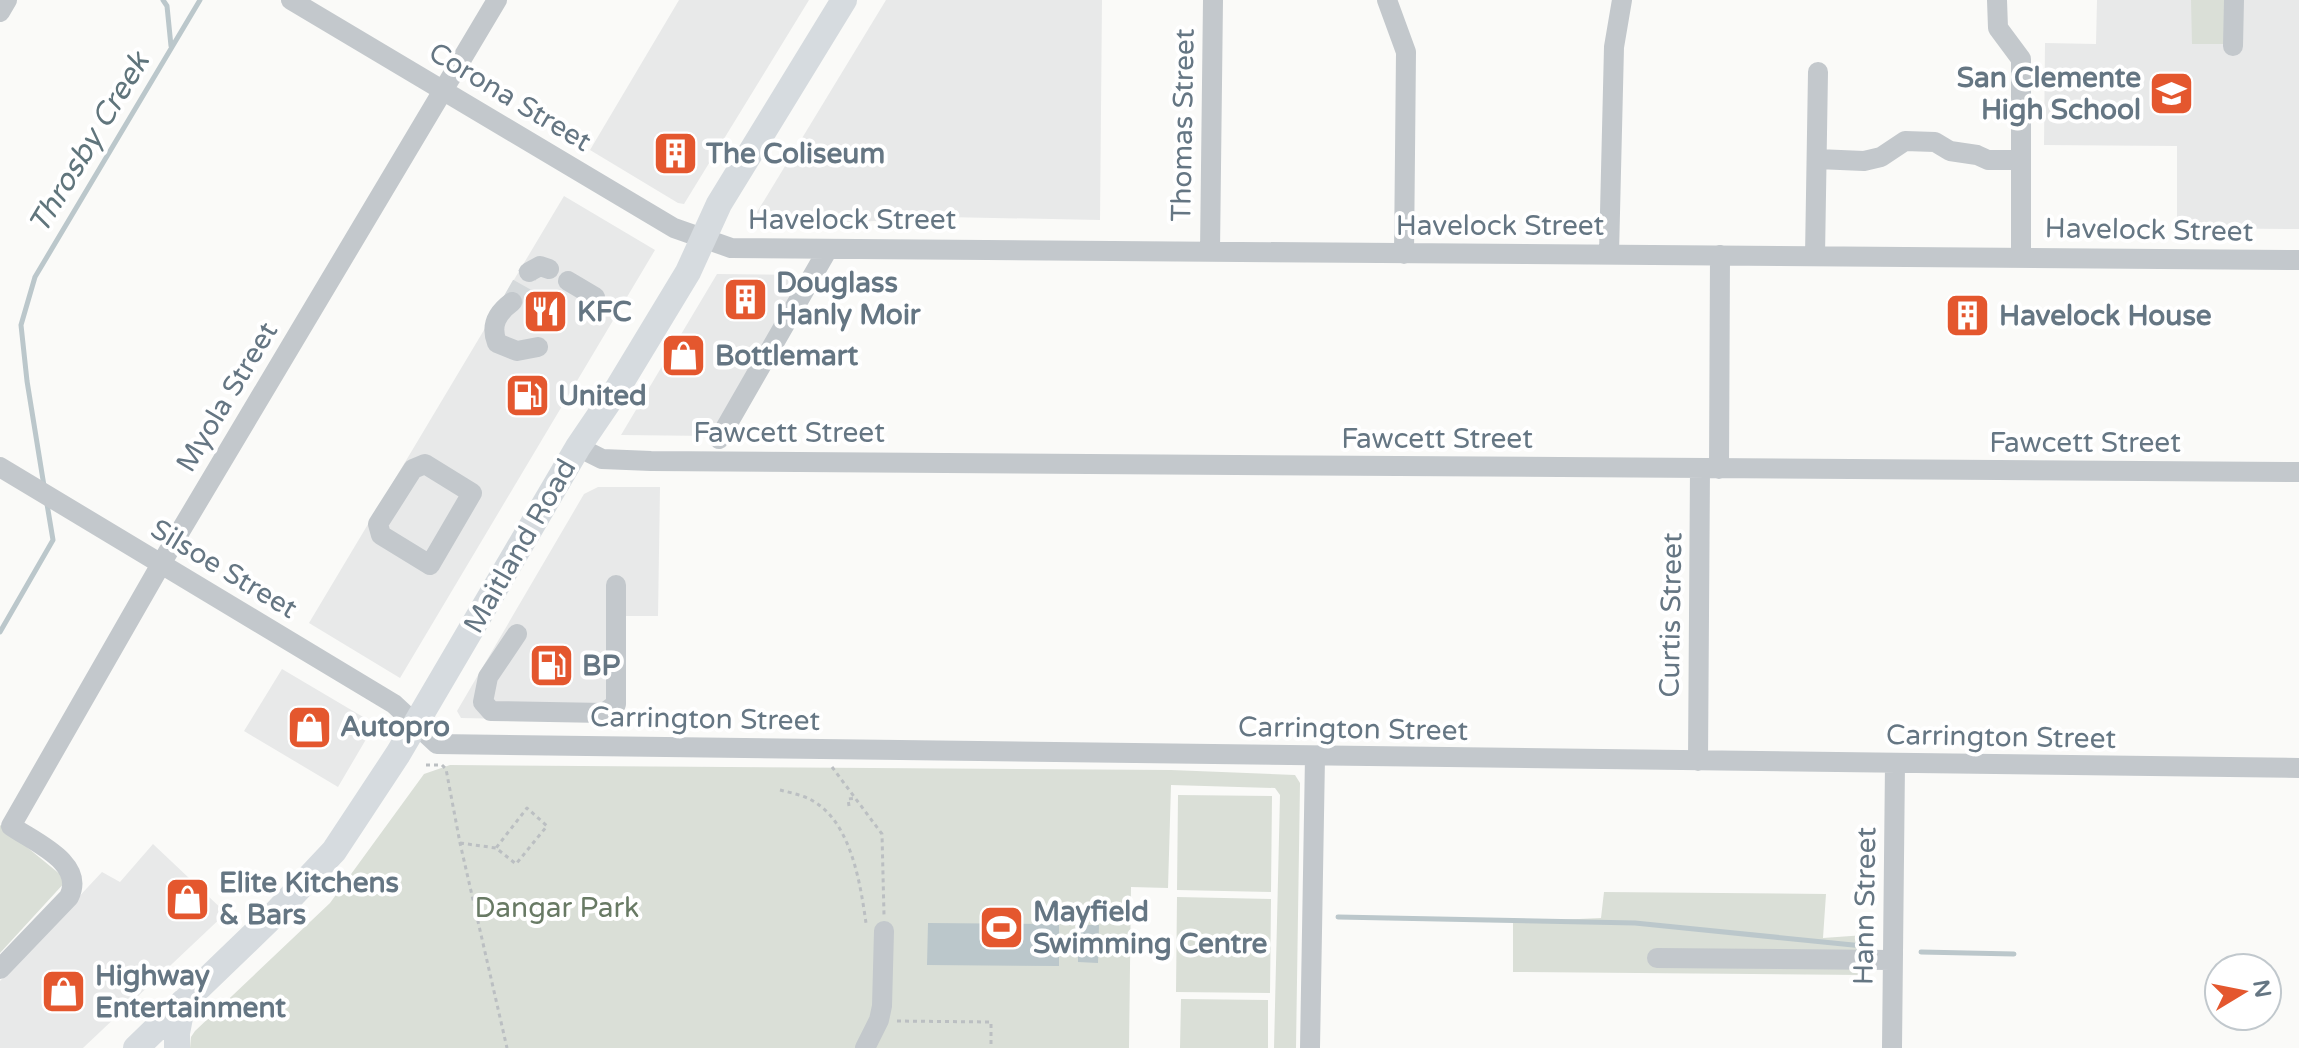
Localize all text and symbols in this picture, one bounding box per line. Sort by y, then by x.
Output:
street label: Thomas Street [1164,28,1202,222]
street label: Corona Street [423,35,598,159]
water label: Throsby Creek [20,43,159,240]
place label: San Clemente High School [1957,61,2141,127]
school or university icon: San Clemente High School [2148,70,2196,118]
building icon: The Coliseum [651,130,699,178]
place label: The Coliseum [705,137,885,171]
street label: Havelock Street [748,203,957,237]
street label: Havelock Street [1396,209,1605,243]
street label: Havelock Street [2044,211,2254,249]
place label: Douglass Hanly Moir [776,266,922,332]
building icon: Douglass Hanly Moir [721,275,769,323]
restaurant icon: KFC [522,288,570,336]
building icon: Havelock House [1944,292,1992,340]
place label: KFC [577,295,632,329]
place label: Havelock House [1999,299,2212,333]
street label: Myola Street [169,316,285,478]
shop icon: Bottlemart [660,332,708,380]
place label: Bottlemart [715,339,859,373]
fuel station icon: United [503,372,551,420]
place label: United [558,379,647,413]
street label: Fawcett Street [693,416,885,450]
street label: Fawcett Street [1341,422,1533,456]
street label: Fawcett Street [1989,426,2181,460]
street label: Maitland Road [456,453,584,639]
street label: Silsoe Street [145,512,304,626]
street label: Curtis Street [1653,532,1689,698]
fuel station icon: BP [527,642,575,690]
place label: BP [582,649,620,683]
street label: Carrington Street [590,700,821,738]
shop icon: Autopro [285,703,333,751]
place label: Autopro [340,710,450,744]
street label: Carrington Street [1238,710,1469,748]
street label: Carrington Street [1886,718,2117,756]
street label: Hann Street [1847,826,1883,985]
place label: Elite Kitchens & Bars [219,866,399,932]
shop icon: Elite Kitchens & Bars [164,875,212,923]
park label: Dangar Park [475,891,639,925]
place label: Mayfield Swimming Centre [1033,895,1267,961]
sports icon: Mayfield Swimming Centre [978,904,1026,952]
north arrow [2203,952,2283,1032]
place label: Highway Entertainment [95,959,286,1025]
shop icon: Highway Entertainment [40,968,88,1016]
text: N [2247,978,2276,1000]

